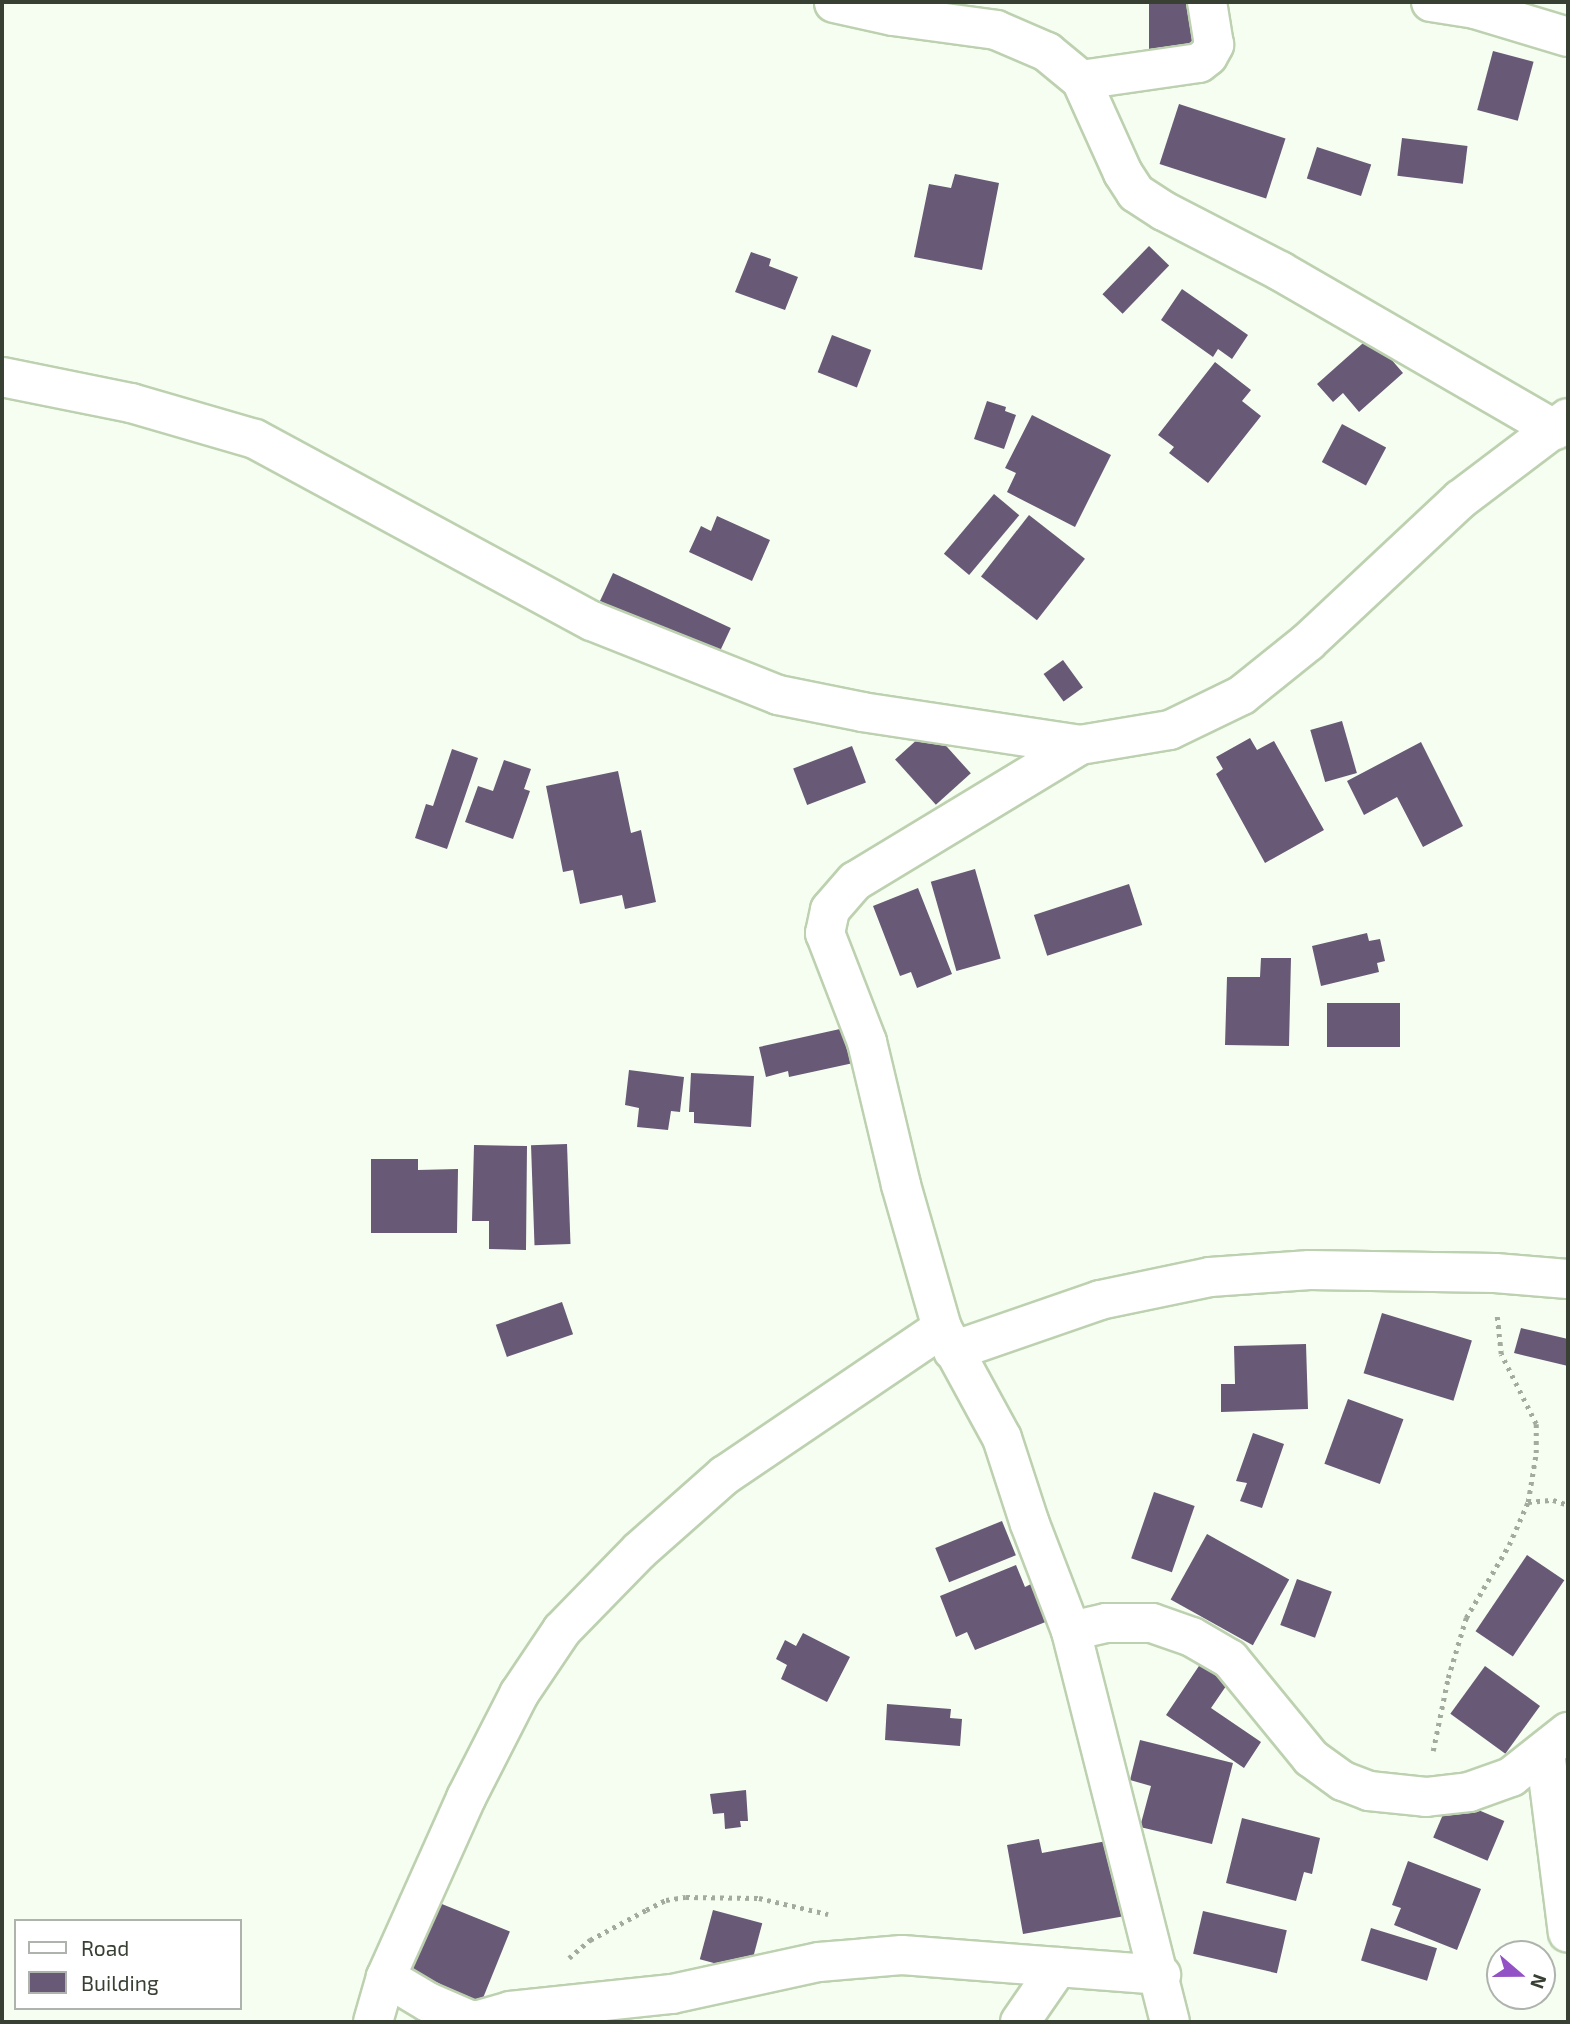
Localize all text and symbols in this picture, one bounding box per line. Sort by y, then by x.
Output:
legend [14,1919,242,2010]
text: Road [81,1935,129,1960]
north arrow [1486,1940,1556,2010]
text: Building [81,1970,159,1995]
text: N [1526,1971,1552,1992]

